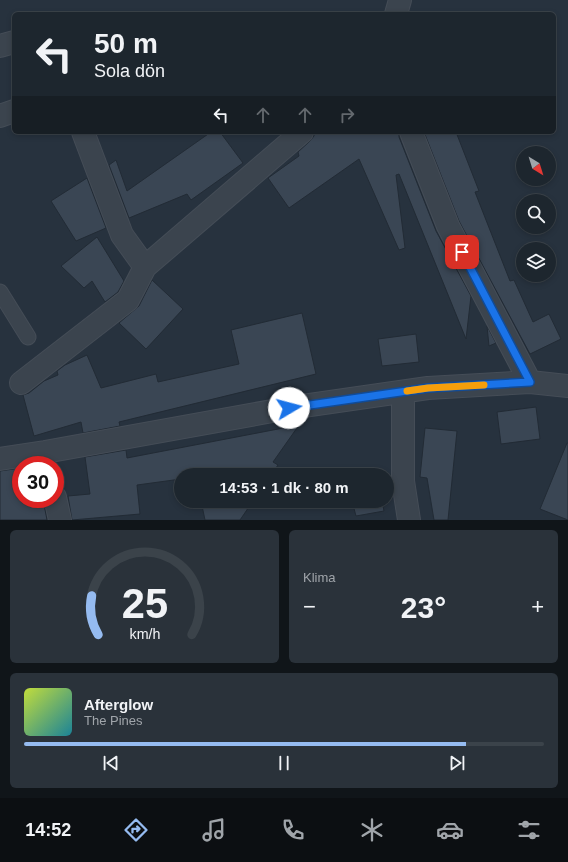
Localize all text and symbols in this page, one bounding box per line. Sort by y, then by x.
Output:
icon: left [28,28,80,80]
text: 50 m [94,28,158,59]
text: Sola dön [94,61,165,81]
icon: left [210,104,232,126]
icon: ahead [252,104,274,126]
icon: ahead [294,104,316,126]
icon: right [336,104,358,126]
north arrow [516,146,556,186]
map controls [516,146,556,282]
button: search [516,194,556,234]
pin [445,235,479,269]
icon: arrive [451,241,473,263]
button: layers [516,242,556,282]
position arrow [268,387,310,429]
speed limit sign: 30 [12,456,64,508]
text: 14:53 · 1 dk · 80 m [219,479,349,496]
text: Klima [303,570,336,585]
text: 25 [121,579,168,626]
text: 23° [401,591,446,624]
text: − [303,594,316,619]
text: + [531,594,544,619]
text: km/h [129,625,160,641]
text: Afterglow [84,696,153,713]
text: The Pines [84,713,143,728]
icon: previous [100,752,122,774]
icon: pause [273,752,295,774]
icon: next [446,752,468,774]
icon: directions [122,816,150,844]
icon: music [200,816,228,844]
icon: phone [279,816,307,844]
icon: climate [358,816,386,844]
icon: car [436,816,464,844]
icon: filters [515,816,543,844]
text: 14:52 [25,820,71,840]

